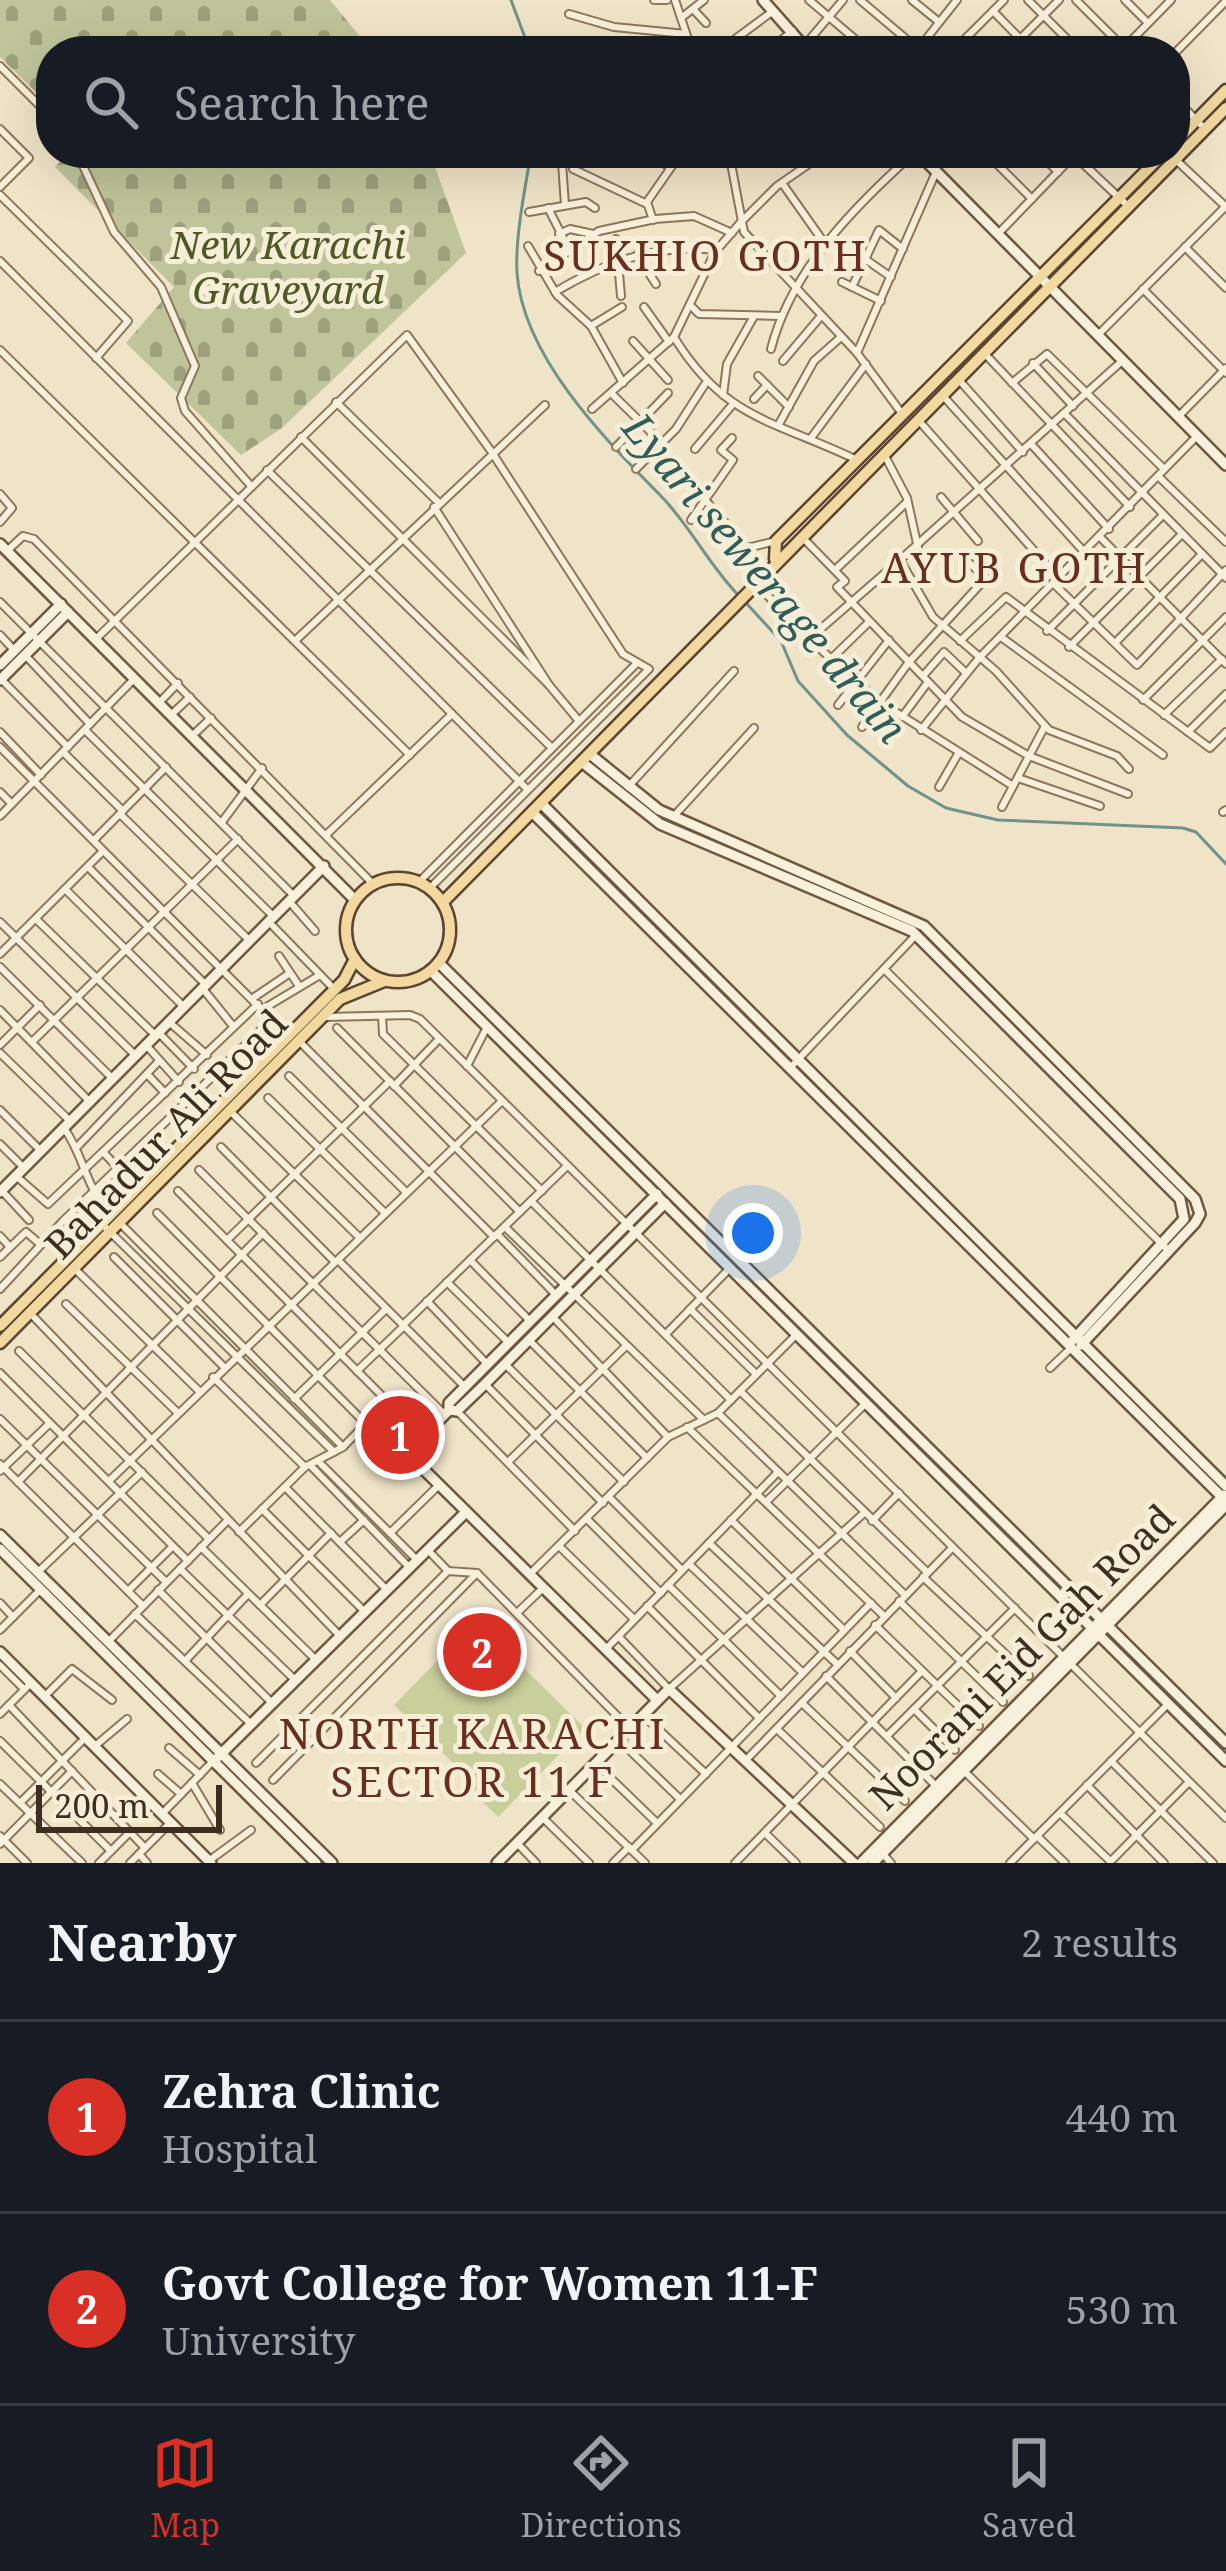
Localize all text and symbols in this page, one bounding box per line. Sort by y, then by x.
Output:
search box [36,36,1190,168]
icon: search [78,69,144,135]
text: Search here [174,72,429,133]
park label: New Karachi Graveyard [169,217,406,315]
district label: SUKHIO GOTH [543,226,869,283]
water label: Lyari sewerage drain [610,399,921,754]
district label: AYUB GOTH [881,538,1149,595]
street label: Bahadur Ali Road [32,997,298,1269]
your location [723,1203,783,1263]
pin: 1 [361,1390,439,1480]
street label: Noorani Eid Gah Road [857,1492,1185,1820]
pin: 2 [443,1607,521,1697]
district label: NORTH KARACHI SECTOR 11 F [279,1704,667,1809]
scale bar [36,1779,222,1832]
text: 200 m [54,1783,149,1828]
text: Nearby [48,1906,236,1976]
text: 2 results [1021,1915,1178,1968]
text: Zehra Clinic [162,2060,440,2121]
text: 1 [76,2090,98,2143]
text: 440 m [1066,2090,1178,2143]
text: Hospital [162,2121,317,2174]
text: Govt College for Women 11-F [162,2252,818,2313]
text: 2 [76,2282,98,2335]
text: 530 m [1066,2282,1178,2335]
text: University [162,2313,355,2366]
tab: Map [150,2430,220,2547]
tab: Directions [520,2430,682,2547]
tab: Saved [982,2430,1076,2547]

